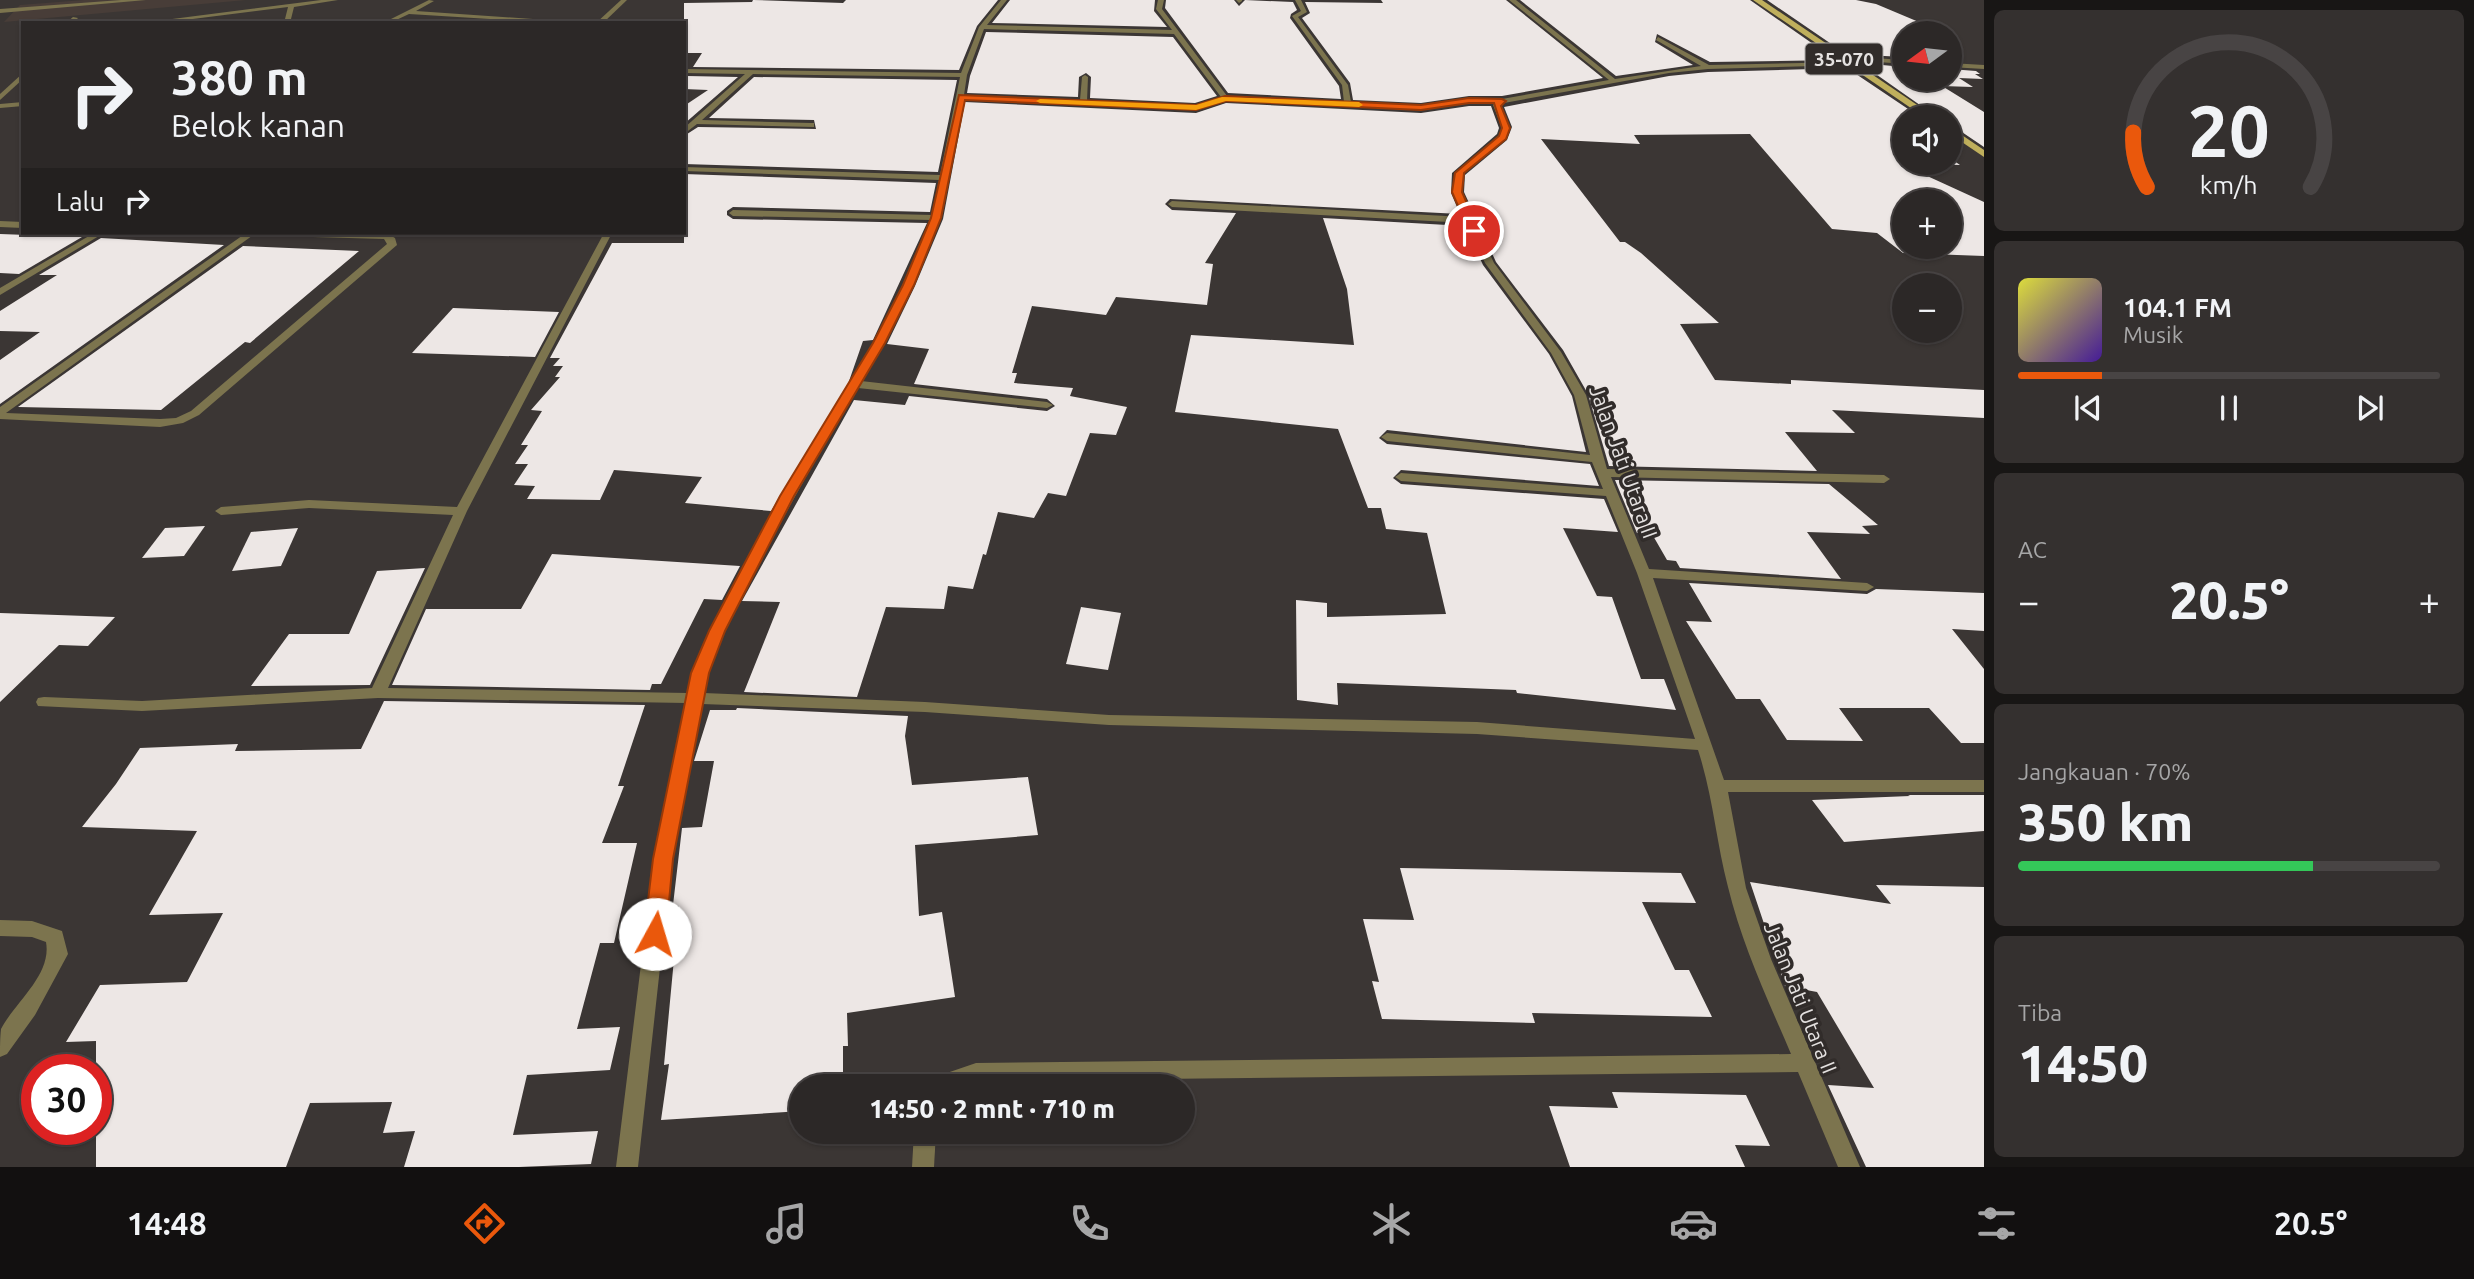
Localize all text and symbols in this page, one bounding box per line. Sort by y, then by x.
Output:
north arrow [1892,21,1962,91]
map controls [1892,21,1962,343]
road number: 35-070 [1806,44,1882,74]
icon: right [56,49,147,140]
text: 380 m [171,49,308,104]
text: 20 [2188,89,2270,171]
button: sound [1892,105,1962,175]
text: Belok kanan [171,107,345,143]
text: km/h [2200,171,2258,199]
icon: right [118,182,156,220]
text: Lalu [56,187,104,216]
button: + [1892,189,1962,259]
pin [1444,201,1504,261]
icon: arrive [1455,212,1493,250]
button: − [1892,273,1962,343]
text: 104.1 FM [2123,293,2232,322]
text: Musik [2123,322,2183,347]
street label: Jalan Jati Utara II [1585,382,1663,542]
icon: previous [2069,389,2107,427]
icon: pause [2210,389,2248,427]
icon: next [2351,389,2389,427]
text: AC [2018,537,2047,562]
text: 20.5° [2169,571,2289,629]
text: − [2018,580,2039,622]
text: + [2419,580,2440,622]
text: Jangkauan · 70% [2018,759,2190,784]
text: 350 km [2018,793,2193,851]
position arrow [618,897,692,971]
street label: Jalan Jati Utara II [1760,918,1842,1077]
text: Tiba [2018,1000,2062,1025]
text: 14:50 [2018,1034,2148,1092]
speed limit sign: 30 [21,1054,112,1145]
text: 14:50 · 2 mnt · 710 m [869,1094,1115,1123]
icon: directions [460,1199,509,1248]
icon: music [762,1199,811,1248]
icon: phone [1065,1199,1114,1248]
icon: climate [1367,1199,1416,1248]
icon: car [1669,1199,1718,1248]
icon: filters [1972,1199,2021,1248]
text: 14:48 [127,1205,207,1241]
text: 20.5° [2274,1205,2347,1241]

